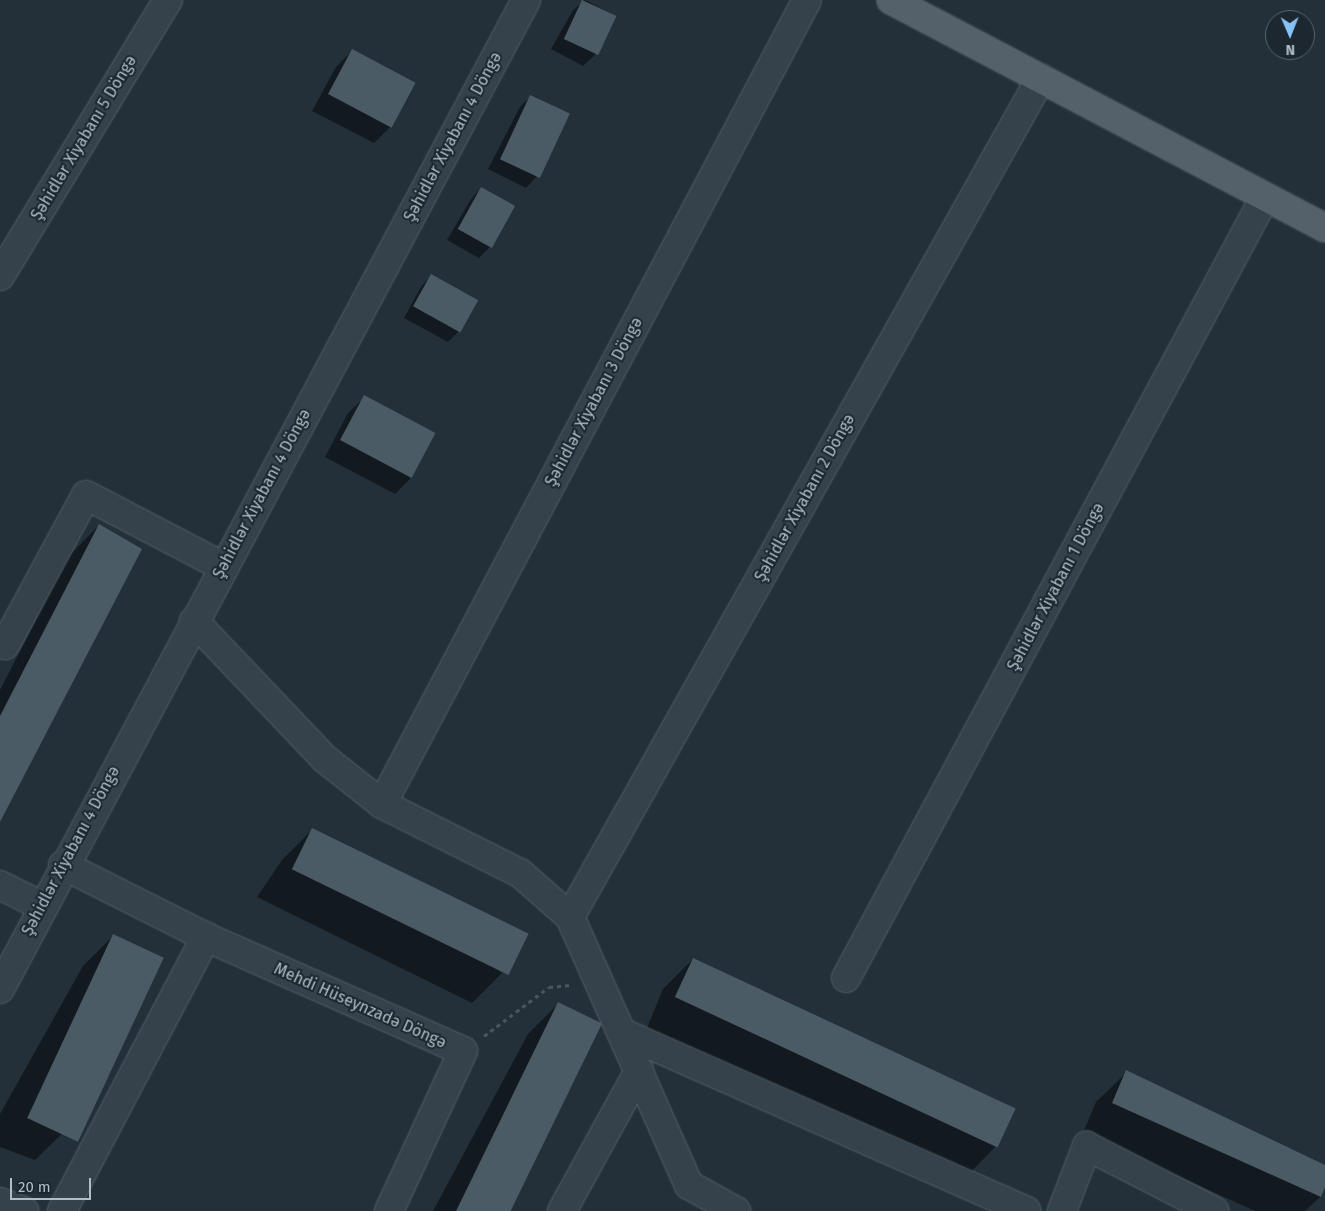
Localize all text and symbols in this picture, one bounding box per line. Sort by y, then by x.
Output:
north arrow [1265,10,1315,60]
text: N [1285,41,1295,58]
street label: Şəhidlər Xiyabanı 4 Döngə [400,49,506,225]
street label: Şəhidlər Xiyabanı 5 Döngə [27,52,141,224]
street label: Şəhidlər Xiyabanı 3 Döngə [541,314,647,490]
street label: Şəhidlər Xiyabanı 4 Döngə [209,406,315,582]
street label: Şəhidlər Xiyabanı 2 Döngə [751,411,859,585]
street label: Şəhidlər Xiyabanı 1 Döngə [1003,500,1109,674]
street label: Şəhidlər Xiyabanı 4 Döngə [18,763,124,939]
street label: Mehdi Hüseynzadə Döngə [271,959,449,1053]
scale bar [12,1168,94,1200]
text: 20 m [18,1178,51,1196]

